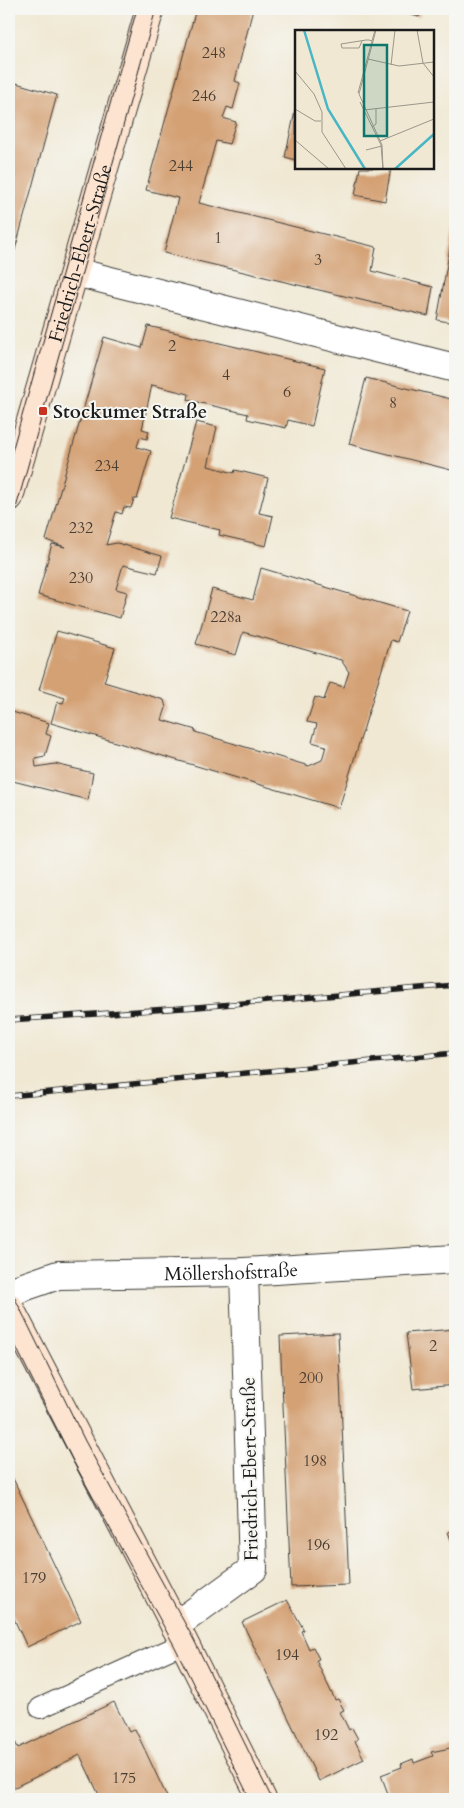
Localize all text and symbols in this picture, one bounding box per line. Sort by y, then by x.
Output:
inset map [295,30,434,169]
house number: 248 [202,42,226,64]
house number: 246 [192,85,216,107]
house number: 244 [169,155,193,177]
street label: Friedrich-Ebert-Straße [42,161,119,345]
house number: 1 [214,227,222,249]
house number: 3 [314,249,322,271]
house number: 2 [168,335,176,357]
house number: 4 [222,364,230,386]
house number: 6 [283,381,291,403]
house number: 8 [389,392,397,414]
place label: Stockumer Straße [53,399,207,425]
marker: Stockumer Straße [37,405,49,417]
house number: 234 [95,455,119,477]
house number: 232 [69,517,93,539]
house number: 230 [69,567,93,589]
house number: 228a [210,606,242,628]
street label: Möllershofstraße [164,1257,299,1287]
house number: 2 [429,1335,437,1357]
house number: 200 [299,1367,323,1389]
street label: Friedrich-Ebert-Straße [235,1377,265,1561]
house number: 198 [303,1450,327,1472]
house number: 196 [306,1534,330,1556]
house number: 179 [22,1567,46,1589]
house number: 194 [275,1644,299,1666]
house number: 192 [314,1724,338,1746]
house number: 175 [112,1767,136,1789]

